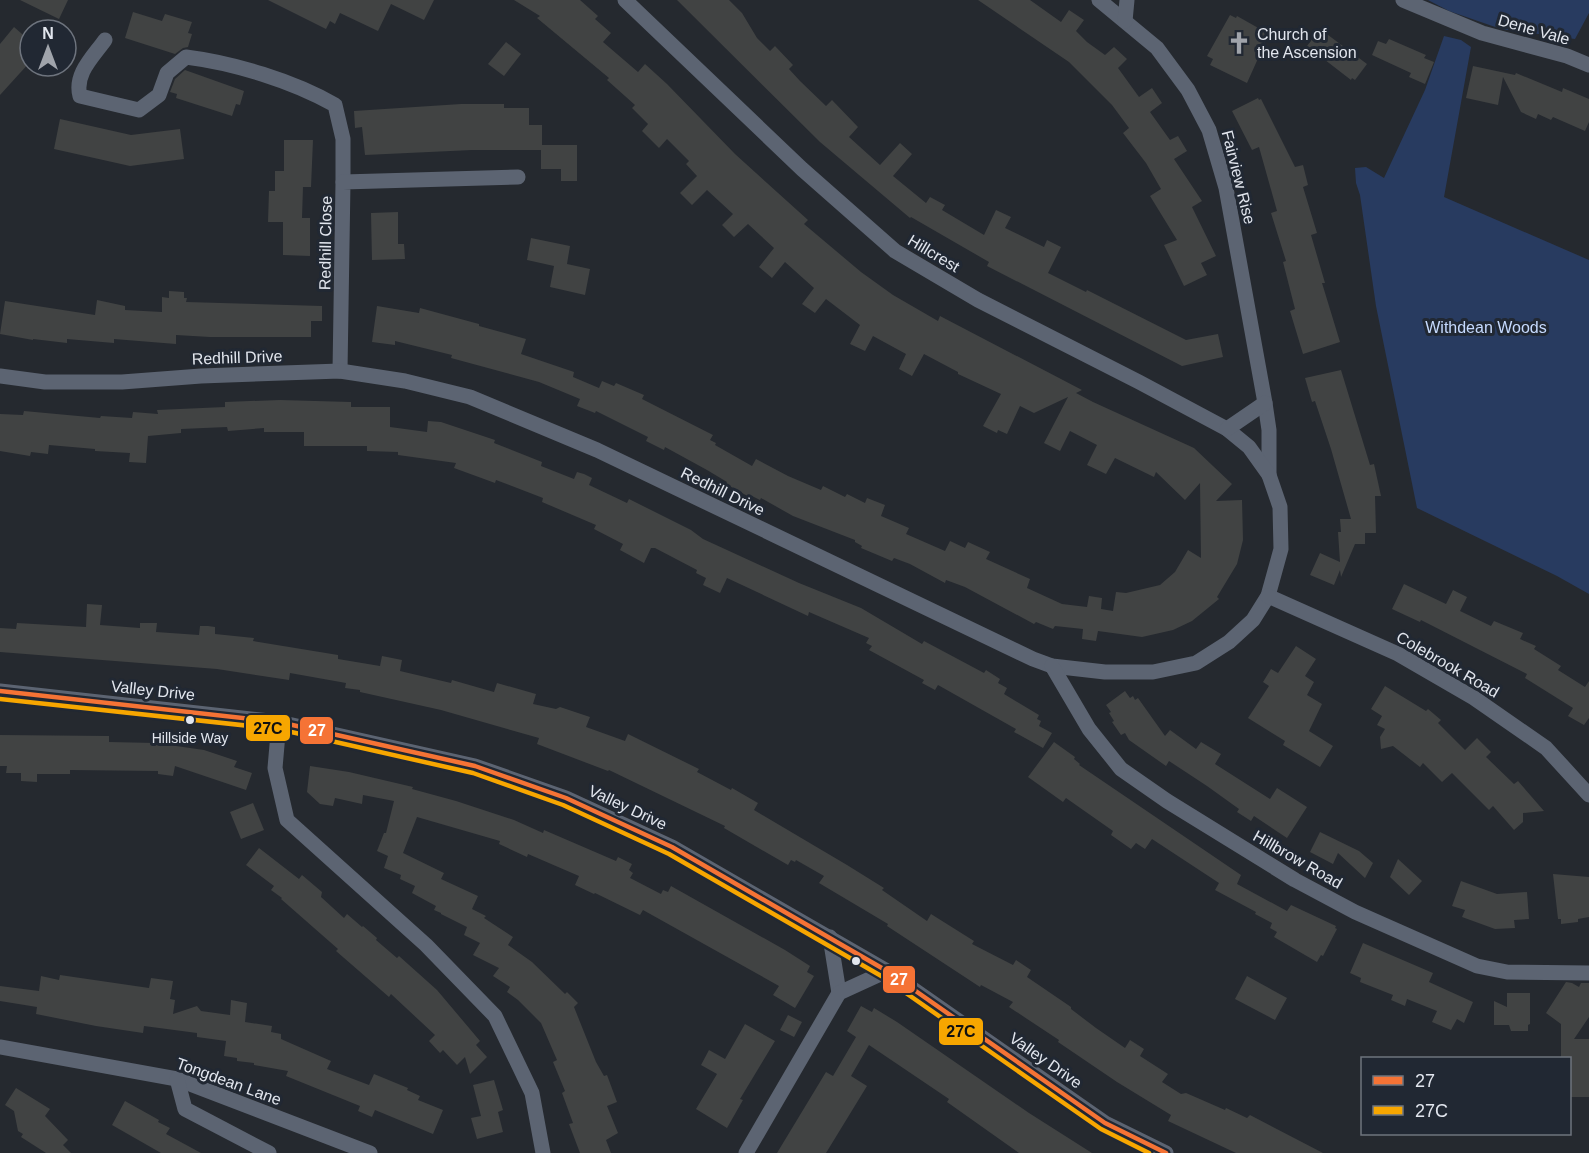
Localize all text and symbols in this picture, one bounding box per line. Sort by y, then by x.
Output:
street label: Dene Vale [1496,11,1572,48]
north arrow [18,18,78,78]
text: N [42,25,54,42]
place label: Church of the Ascension [1257,26,1357,61]
church icon: Church of the Ascension [1226,30,1252,56]
street label: Fairview Rise [1219,128,1258,226]
street label: Redhill Close [316,196,335,290]
street label: Hillcrest [905,231,963,276]
park label: Withdean Woods [1425,319,1547,336]
street label: Redhill Drive [191,347,283,368]
street label: Redhill Drive [678,464,767,519]
street label: Colebrook Road [1393,628,1502,701]
street label: Valley Drive [110,678,196,703]
marker: Hillside Way [184,714,196,726]
line badge: 27C [245,714,291,742]
line badge: 27 [299,716,334,745]
text: 27C [253,720,283,737]
text: 27 [308,722,326,739]
place label: Hillside Way [152,730,228,746]
street label: Valley Drive [586,782,670,833]
street label: Hillbrow Road [1250,827,1345,892]
unlabelled marker [850,955,862,967]
line badge: 27 [882,965,916,994]
text: 27 [890,971,908,988]
line badge: 27C [938,1017,984,1046]
text: 27C [946,1023,976,1040]
street label: Valley Drive [1006,1029,1085,1092]
street label: Tongdean Lane [174,1055,284,1108]
legend [1361,1057,1571,1135]
text: 27 [1415,1071,1435,1091]
text: 27C [1415,1101,1448,1121]

